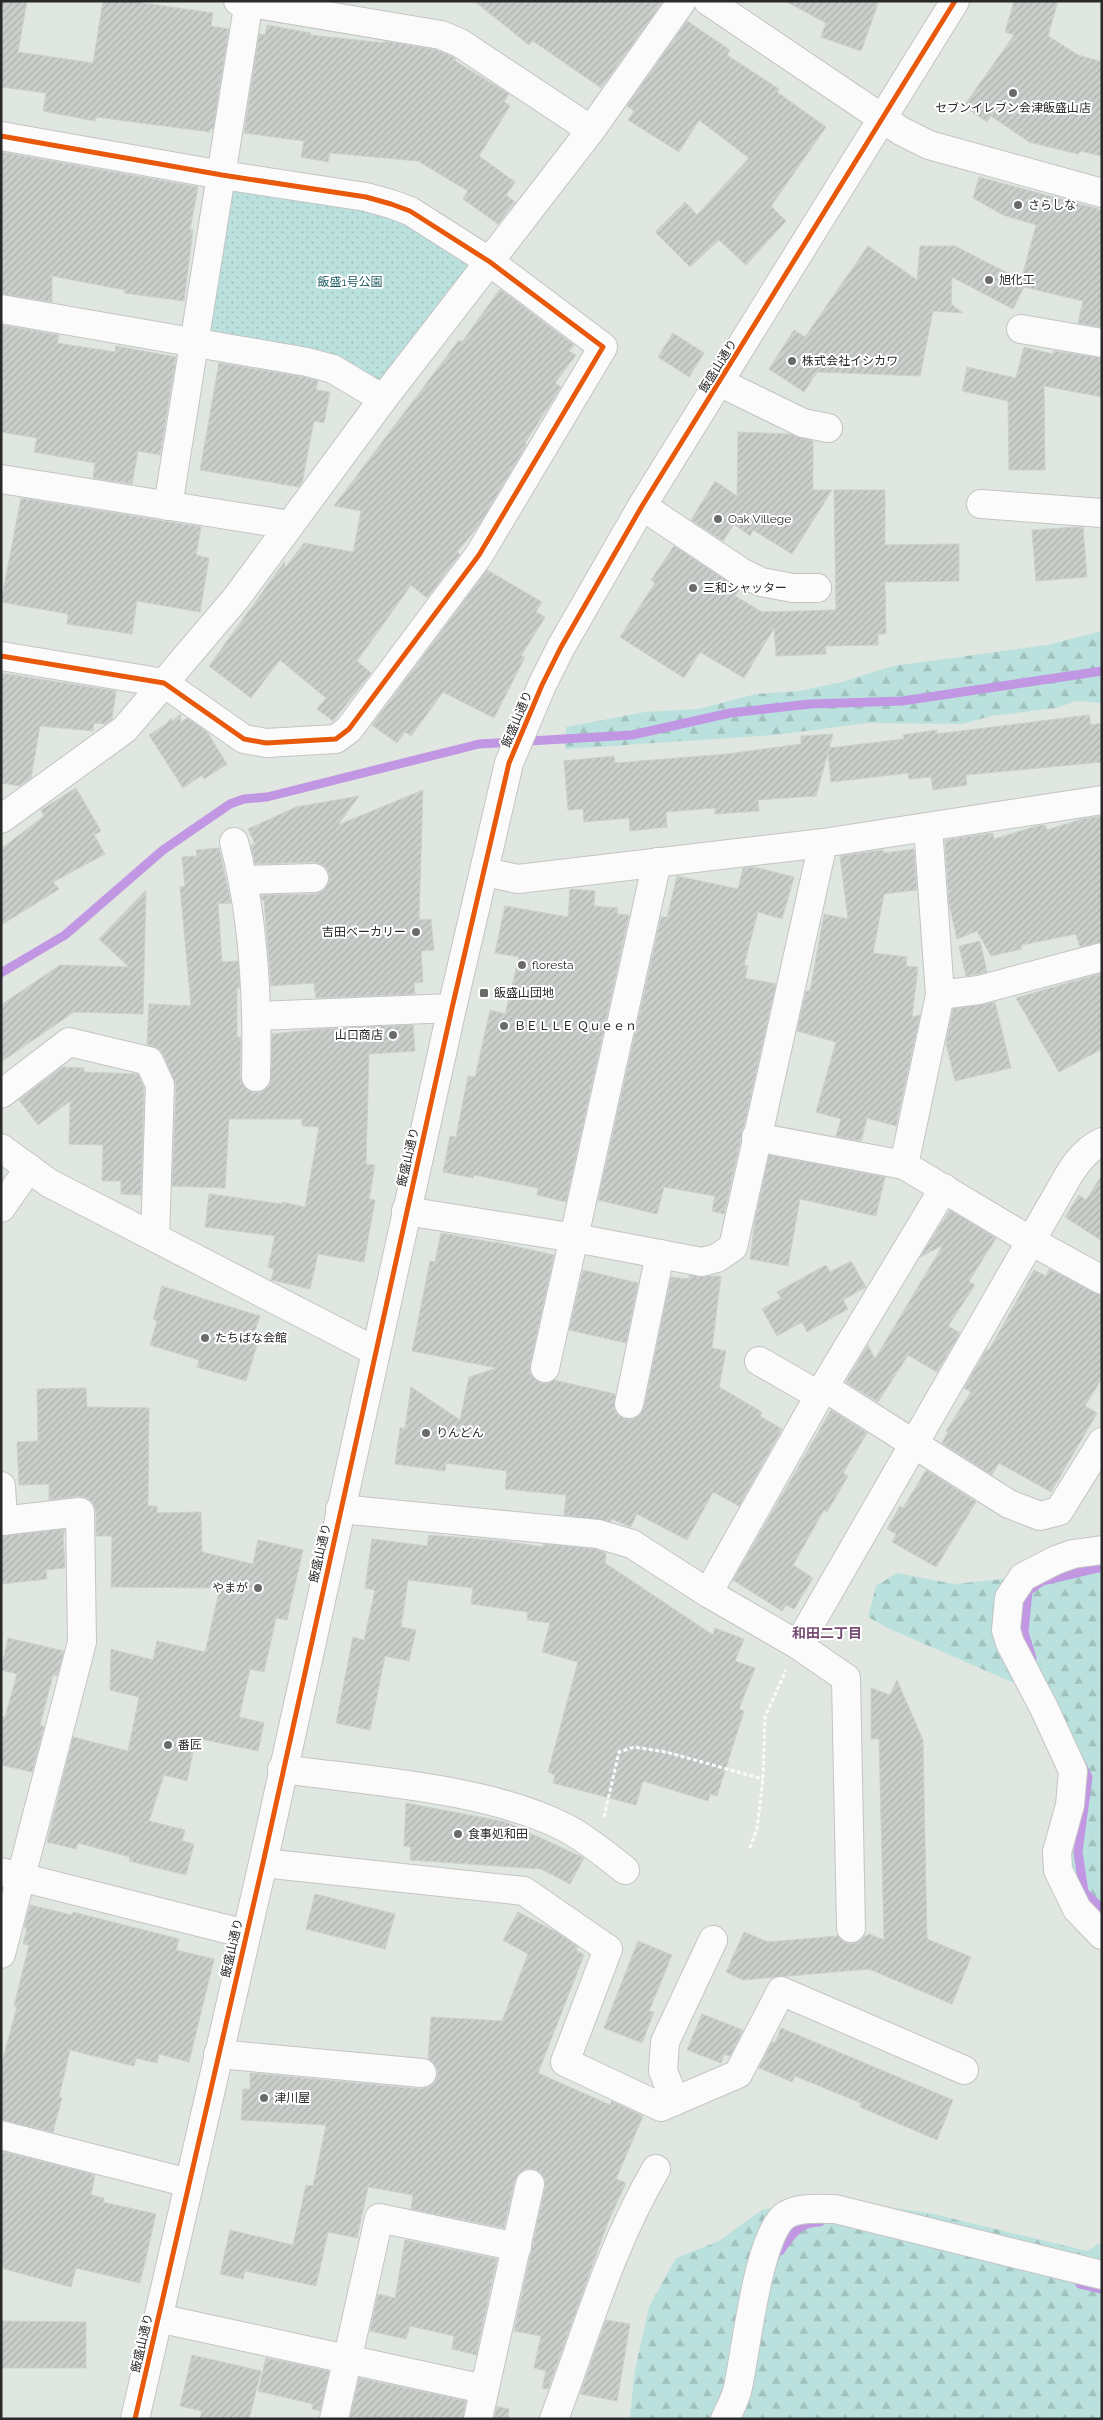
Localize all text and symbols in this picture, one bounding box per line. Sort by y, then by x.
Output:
marker: セブンイレブン会津飯盛山店 [1007,87,1019,99]
place label: セブンイレブン会津飯盛山店 [935,101,1091,115]
place label: さらしな [1028,198,1076,212]
marker: さらしな [1012,199,1024,211]
place label: 旭化工 [999,273,1035,287]
marker: 旭化工 [983,274,995,286]
park label: 飯盛1号公園 [317,275,383,289]
street label: 飯盛山通り [696,337,740,395]
place label: 株式会社イシカワ [802,354,898,368]
marker: 株式会社イシカワ [786,355,798,367]
place label: Oak Villege [728,512,791,526]
marker: Oak Villege [712,513,724,525]
place label: 三和シャッター [703,581,787,595]
marker: 三和シャッター [687,582,699,594]
street label: 飯盛山通り [499,689,535,749]
place label: 吉田ベーカリー [322,925,406,939]
marker: 吉田ベーカリー [410,926,422,938]
place label: floresta [532,958,574,972]
marker: floresta [516,959,528,971]
place label: 飯盛山団地 [494,986,554,1000]
marker: 飯盛山団地 [478,987,490,999]
place label: ＢＥＬＬＥ Ｑｕｅｅｎ [514,1019,637,1033]
marker: ＢＥＬＬＥ Ｑｕｅｅｎ [498,1020,510,1032]
place label: 山口商店 [335,1028,383,1042]
marker: 山口商店 [387,1029,399,1041]
street label: 飯盛山通り [394,1126,422,1188]
place label: たちばな会館 [215,1331,287,1345]
marker: たちばな会館 [199,1332,211,1344]
place label: りんどん [436,1426,484,1440]
marker: りんどん [420,1427,432,1439]
street label: 飯盛山通り [306,1522,334,1584]
place label: やまが [212,1581,248,1595]
marker: やまが [252,1582,264,1594]
district label: 和田二丁目 [792,1625,862,1641]
place label: 番匠 [178,1738,202,1752]
marker: 番匠 [162,1739,174,1751]
place label: 食事処和田 [468,1827,528,1841]
marker: 食事処和田 [452,1828,464,1840]
street label: 飯盛山通り [218,1917,246,1979]
place label: 津川屋 [274,2091,310,2105]
marker: 津川屋 [258,2092,270,2104]
street label: 飯盛山通り [128,2312,156,2374]

